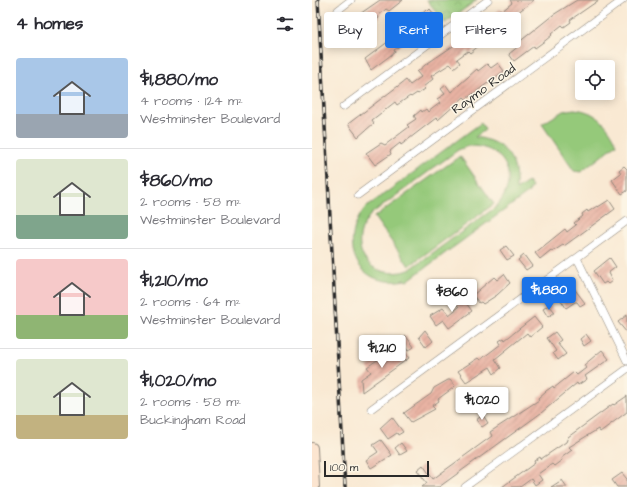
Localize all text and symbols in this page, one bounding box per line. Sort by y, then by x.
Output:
text: 4 homes [16,12,83,36]
chip: Buy [324,12,377,48]
chip: Rent [385,12,443,48]
chip: Filters [451,12,521,48]
icon: filters [274,13,296,35]
street label: Raymo Road [448,59,520,119]
map controls [575,60,615,100]
button: locate [575,60,615,100]
text: $1,880/mo [140,68,218,92]
icon: home [48,74,96,122]
text: 4 rooms · 124 m² [140,92,243,110]
text: Westminster Boulevard [140,110,280,128]
text: $860/mo [140,169,212,193]
icon: home [48,175,96,223]
text: 2 rooms · 58 m² [140,193,241,211]
text: Westminster Boulevard [140,211,280,229]
text: $1,210/mo [140,269,208,293]
icon: home [48,275,96,323]
pin: $1,880 [516,277,582,311]
pin: $860 [428,279,476,313]
text: $1,880 [531,281,567,299]
text: $860 [436,283,468,301]
text: 2 rooms · 64 m² [140,293,241,311]
text: Westminster Boulevard [140,311,280,329]
pin: $1,210 [349,335,415,369]
text: $1,210 [368,339,396,357]
text: $1,020/mo [140,369,216,393]
icon: home [48,375,96,423]
pin: $1,020 [449,387,515,421]
text: $1,020 [464,391,500,409]
text: 2 rooms · 58 m² [140,393,241,411]
text: Buckingham Road [140,411,245,429]
scale bar [324,459,429,478]
text: 100 m [330,460,358,475]

